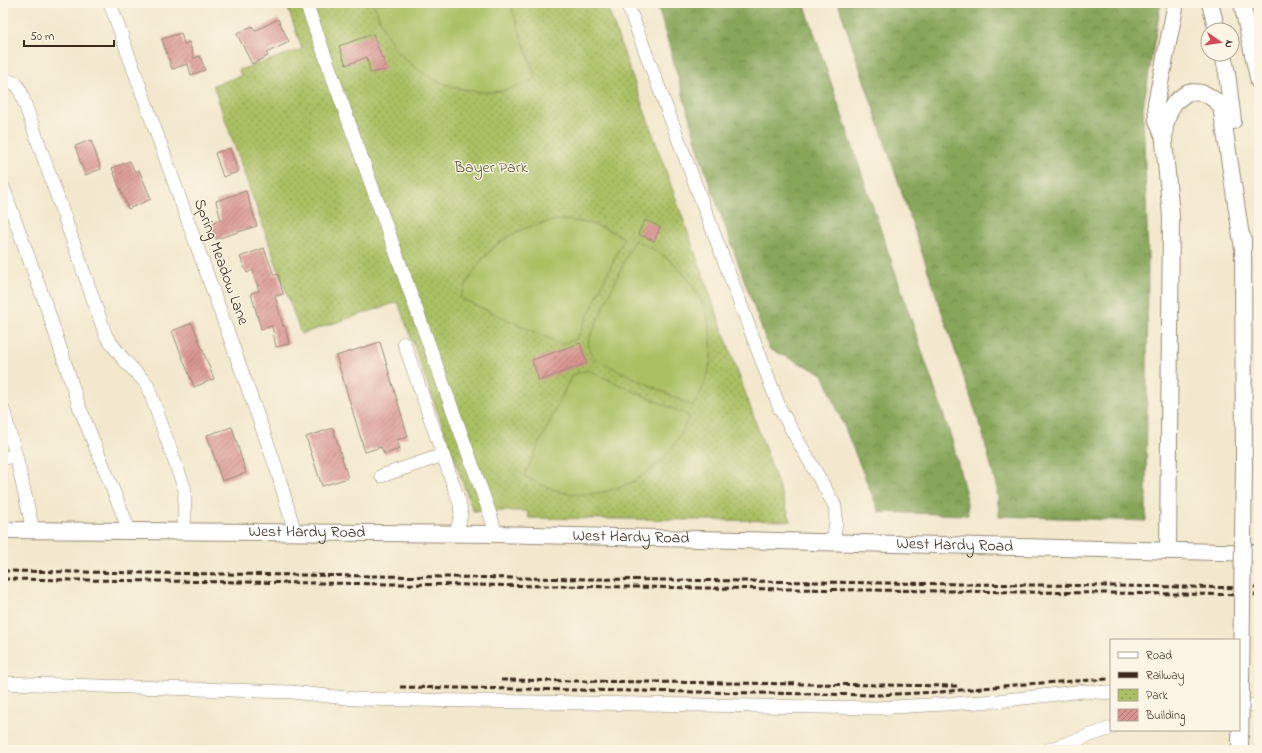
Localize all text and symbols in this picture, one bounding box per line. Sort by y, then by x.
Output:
scale bar [24,22,114,48]
north arrow [1200,22,1240,62]
text: 50 m [30,28,54,46]
text: N [1220,39,1237,49]
park label: Bayer Park [453,156,529,180]
street label: Spring Meadow Lane [187,195,255,329]
street label: West Hardy Road [248,520,365,545]
street label: West Hardy Road [572,524,690,551]
street label: West Hardy Road [896,532,1014,559]
legend [1110,639,1240,731]
text: Road [1146,647,1172,665]
text: Railway [1146,667,1185,686]
text: Park [1146,687,1168,705]
text: Building [1145,707,1185,726]

